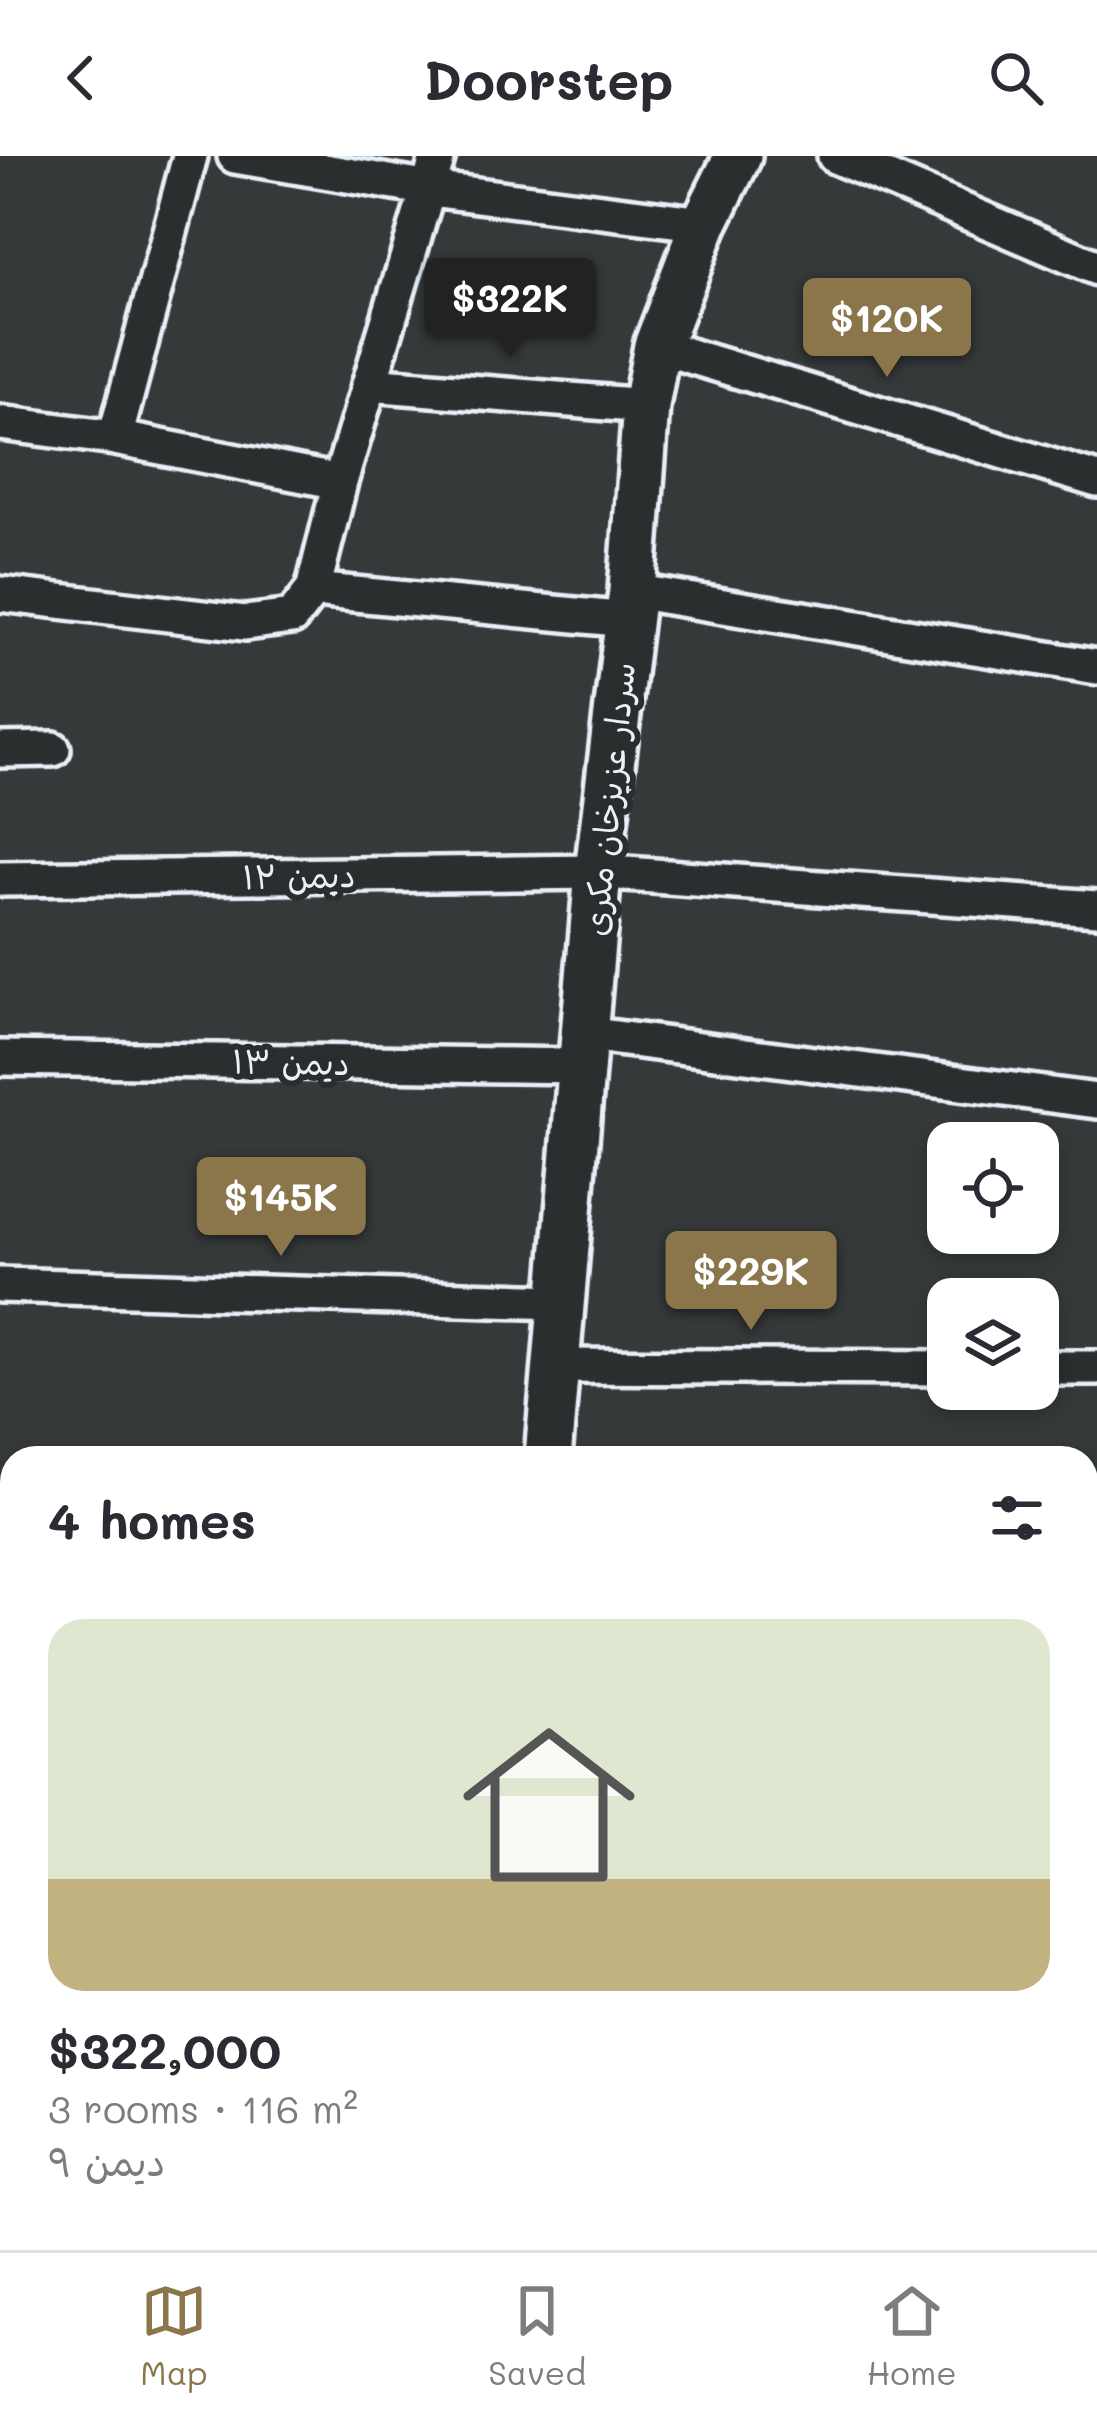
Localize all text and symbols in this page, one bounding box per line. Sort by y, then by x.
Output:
text: Doorstep [424,43,673,114]
icon: back [48,45,114,111]
icon: search [983,45,1049,111]
pin: $322K [426,258,594,360]
text: $322K [452,271,568,322]
pin: $120K [803,278,971,380]
text: $120K [830,291,944,342]
street label: سردار عزیزخان مکری [572,660,643,938]
street label: دیمن ۱۲ [242,852,356,897]
street label: دیمن ۱۳ [232,1038,350,1083]
map controls [927,1122,1059,1410]
button: locate [927,1122,1059,1254]
pin: $145K [197,1157,365,1259]
text: $145K [224,1170,338,1221]
pin: $229K [667,1231,835,1333]
text: $229K [693,1244,809,1295]
button: layers [927,1278,1059,1410]
text: 4 homes [48,1485,256,1552]
icon: filters [984,1485,1050,1551]
icon: home [441,1697,657,1913]
text: $322,000 [48,2015,281,2082]
text: 3 rooms · 116 m² [48,2082,358,2133]
text: دیمن ۹ [48,2135,165,2186]
tab: Map [140,2278,208,2393]
tab: Saved [488,2278,586,2393]
tab: Home [867,2278,957,2393]

